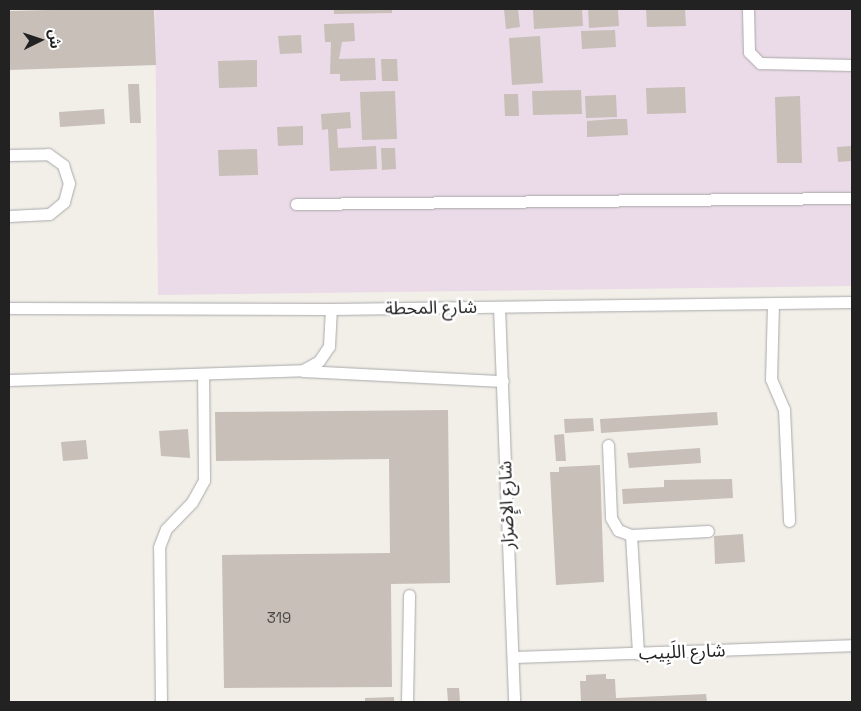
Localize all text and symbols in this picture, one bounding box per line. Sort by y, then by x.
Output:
north arrow [15,15,65,65]
text: ش [45,29,65,49]
street label: شارع المحطة [385,296,477,320]
street label: شارع الإِصْرَار [495,461,519,549]
house number: 319 [267,609,291,627]
street label: شارع اللَبِيب [638,640,726,664]

